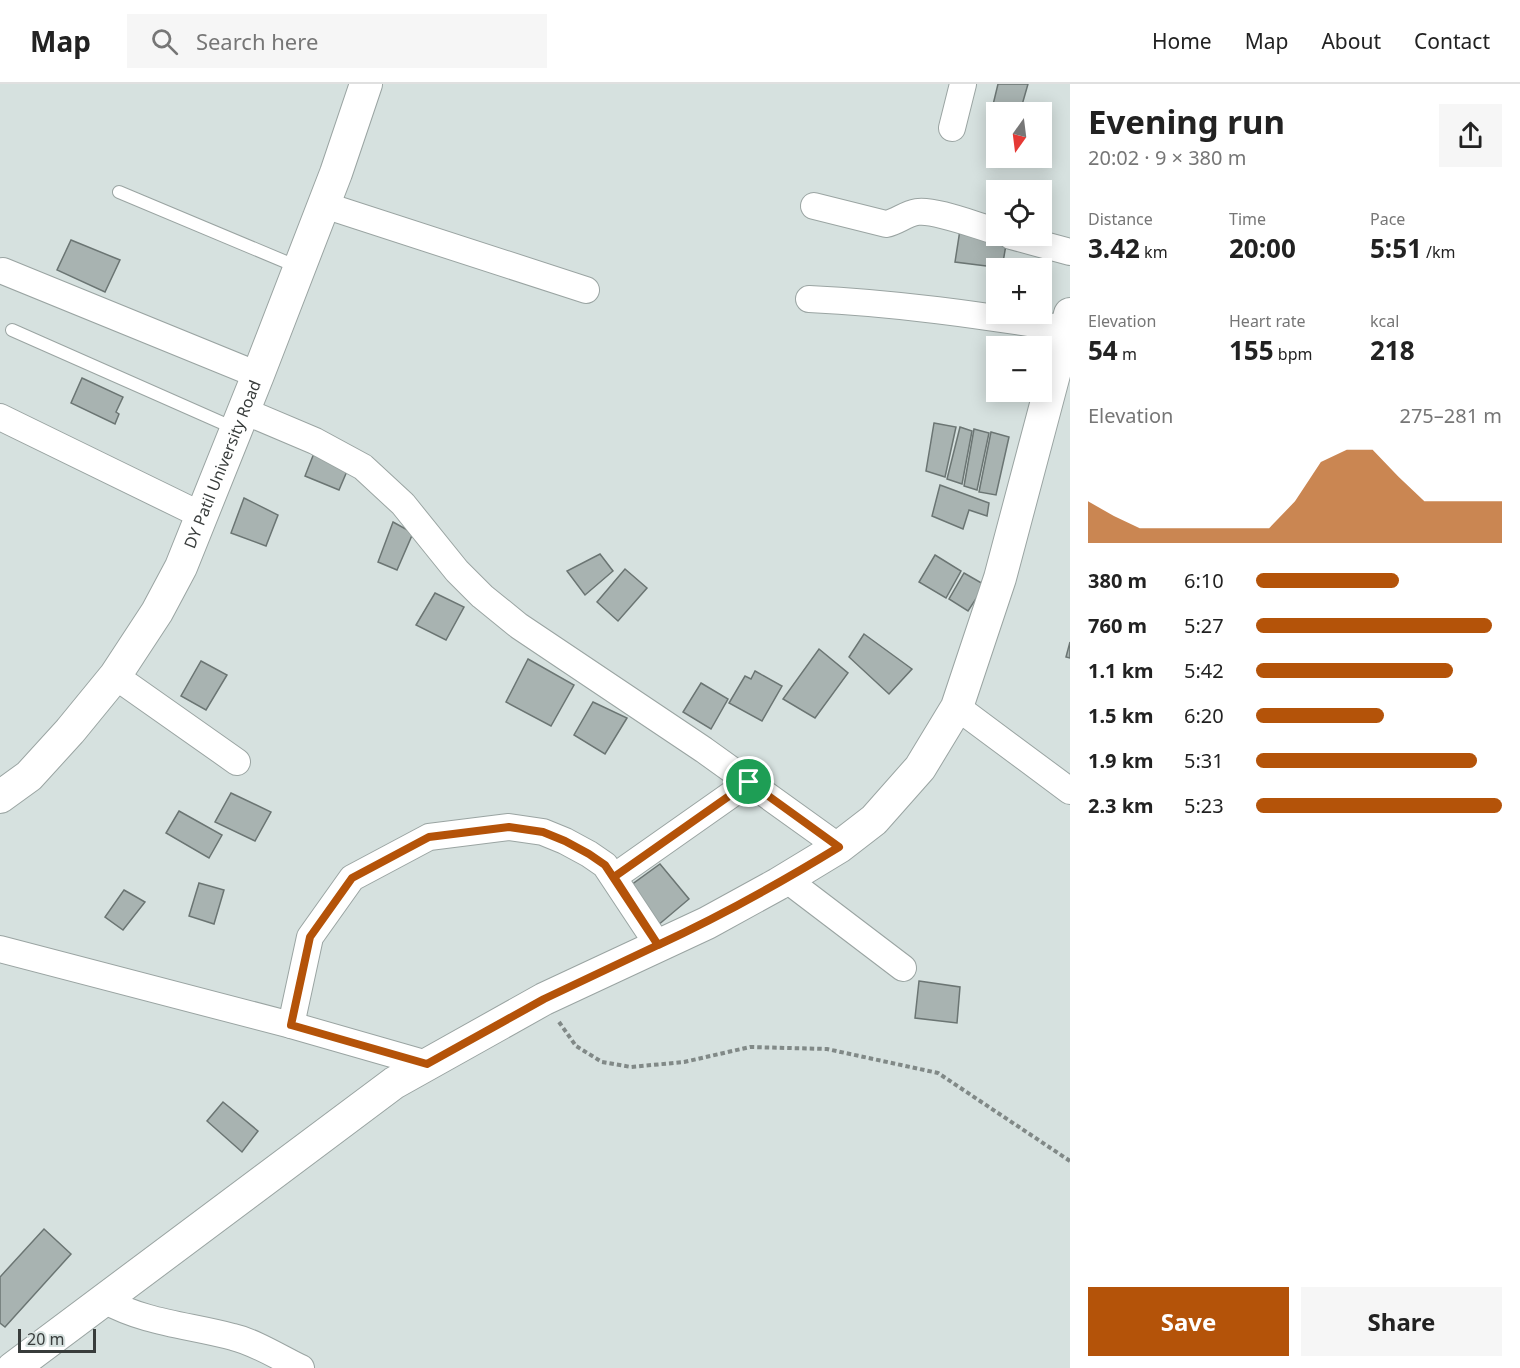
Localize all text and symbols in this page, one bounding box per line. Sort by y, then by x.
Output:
search box [127,14,547,68]
text: Map [30,22,91,60]
icon: search [148,25,181,58]
text: Search here [196,26,318,56]
text: Home [1152,27,1212,55]
text: Map [1245,27,1288,55]
text: About [1321,27,1381,55]
text: Contact [1414,27,1490,55]
text: Evening run [1088,99,1285,144]
north arrow [986,102,1052,168]
map controls [986,102,1052,402]
button: share [1439,104,1502,167]
text: 20:02 · 9 × 380 m [1088,144,1246,171]
button: locate [986,180,1052,246]
text: Distance [1088,208,1153,230]
text: Time [1229,208,1266,230]
text: Pace [1370,208,1405,230]
text: 3.42 [1088,230,1140,266]
text: 20:00 [1229,230,1296,266]
text: 5:51 [1370,230,1422,266]
text: km [1140,241,1168,263]
text: /km [1422,241,1456,263]
button: + [986,258,1052,324]
text: Elevation [1088,310,1156,332]
text: Heart rate [1229,310,1305,332]
text: kcal [1370,310,1399,332]
text: 54 [1088,332,1118,368]
text: 155 [1229,332,1274,368]
text: 218 [1370,332,1415,368]
button: − [986,336,1052,402]
text: m [1118,343,1137,365]
text: bpm [1274,343,1312,365]
street label: DY Patil University Road [179,377,266,552]
text: Elevation [1088,402,1173,429]
text: 275–281 m [1399,402,1502,429]
text: 380 m [1088,567,1147,594]
text: 6:10 [1184,567,1224,594]
text: 760 m [1088,612,1147,639]
text: 5:27 [1184,612,1224,639]
text: 1.1 km [1088,657,1154,684]
text: 5:42 [1184,657,1224,684]
text: 1.5 km [1088,702,1154,729]
text: 6:20 [1184,702,1224,729]
text: 1.9 km [1088,747,1154,774]
text: 5:31 [1184,747,1224,774]
pin [723,756,774,807]
icon: arrive [732,765,765,798]
text: 2.3 km [1088,792,1154,819]
text: 5:23 [1184,792,1224,819]
button: Save [1088,1287,1289,1356]
button: Share [1301,1287,1502,1356]
scale bar [18,1326,96,1354]
text: 20 m [27,1328,64,1350]

